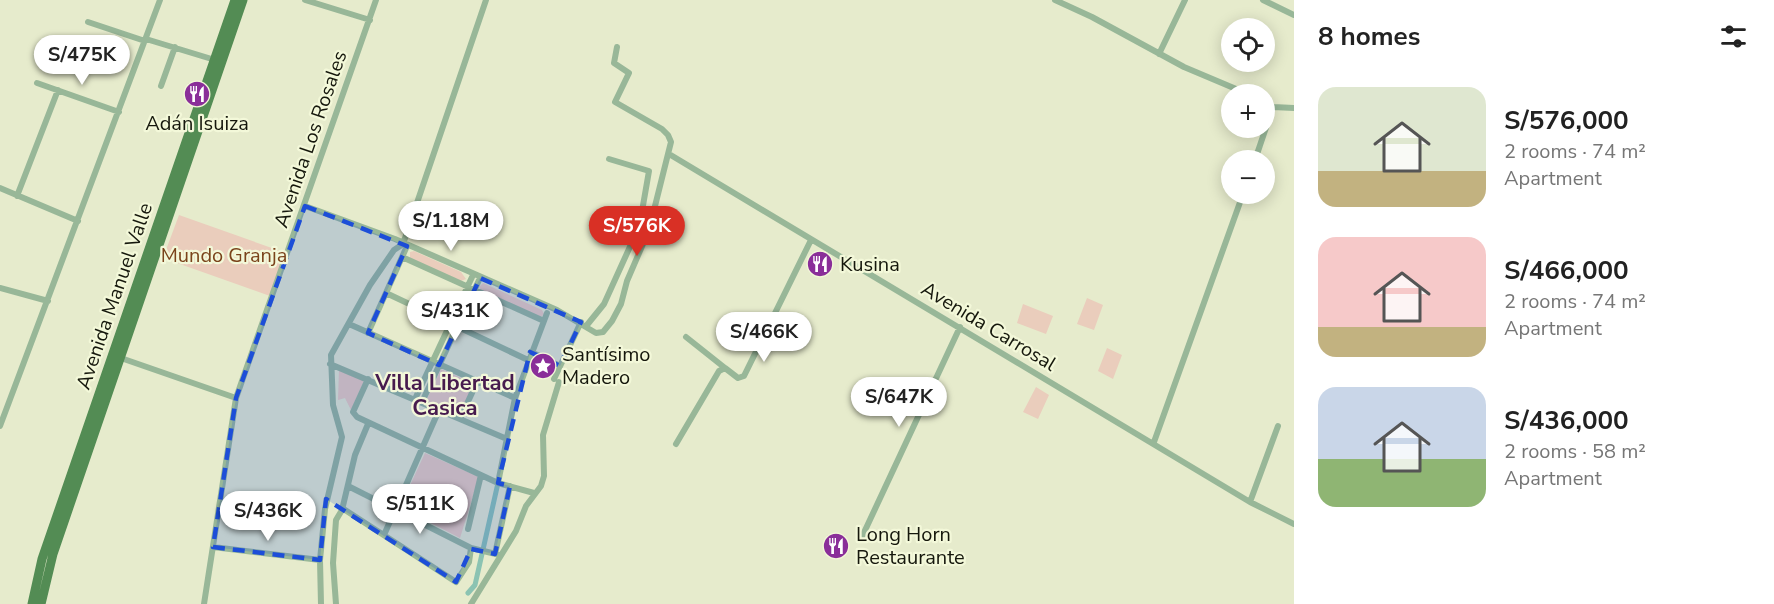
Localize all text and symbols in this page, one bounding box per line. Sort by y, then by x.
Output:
map controls [1221,18,1275,204]
button: locate [1221,18,1275,72]
text: 8 homes [1318,19,1420,54]
icon: filters [1717,20,1750,53]
pin: S/475K [33,35,131,86]
text: S/475K [48,41,116,68]
street label: Avenida Los Rosales [268,47,353,231]
restaurant icon: Adán Isuiza [182,79,212,109]
button: + [1221,84,1275,138]
text: S/576,000 [1504,103,1629,138]
place label: Adán Isuiza [145,110,249,137]
icon: home [1366,111,1438,183]
text: 2 rooms · 74 m² [1504,138,1646,165]
button: − [1221,150,1275,204]
text: Apartment [1504,165,1602,192]
street label: Avenida Manuel Valle [70,199,159,393]
pin: S/1.18M [396,201,506,252]
pin: S/576K [588,206,686,257]
text: S/1.18M [412,207,490,234]
text: S/576K [603,212,671,239]
park label: Mundo Granja [161,242,287,269]
restaurant icon: Kusina [805,249,835,279]
place label: Kusina [840,251,900,278]
text: S/466,000 [1504,253,1629,288]
icon: home [1366,261,1438,333]
street label: Avenida Carrosal [916,275,1062,378]
text: 2 rooms · 74 m² [1504,288,1646,315]
pin: S/431K [406,291,504,342]
text: S/431K [421,297,489,324]
pin: S/466K [715,312,813,363]
text: Apartment [1504,315,1602,342]
text: S/466K [730,318,798,345]
place label: Santísimo Madero [562,341,650,391]
place icon: Santísimo Madero [528,351,558,381]
district label: Villa Libertad Casica [374,368,515,423]
pin: S/647K [850,377,948,428]
text: S/647K [865,383,933,410]
text: S/436,000 [1504,403,1629,438]
icon: home [1366,411,1438,483]
text: 2 rooms · 58 m² [1504,438,1646,465]
text: Apartment [1504,465,1602,492]
pin: S/511K [371,484,469,535]
text: S/511K [386,490,454,517]
pin: S/436K [219,491,317,542]
text: S/436K [234,497,302,524]
place label: Long Horn Restaurante [856,521,965,571]
restaurant icon: Long Horn Restaurante [821,531,851,561]

